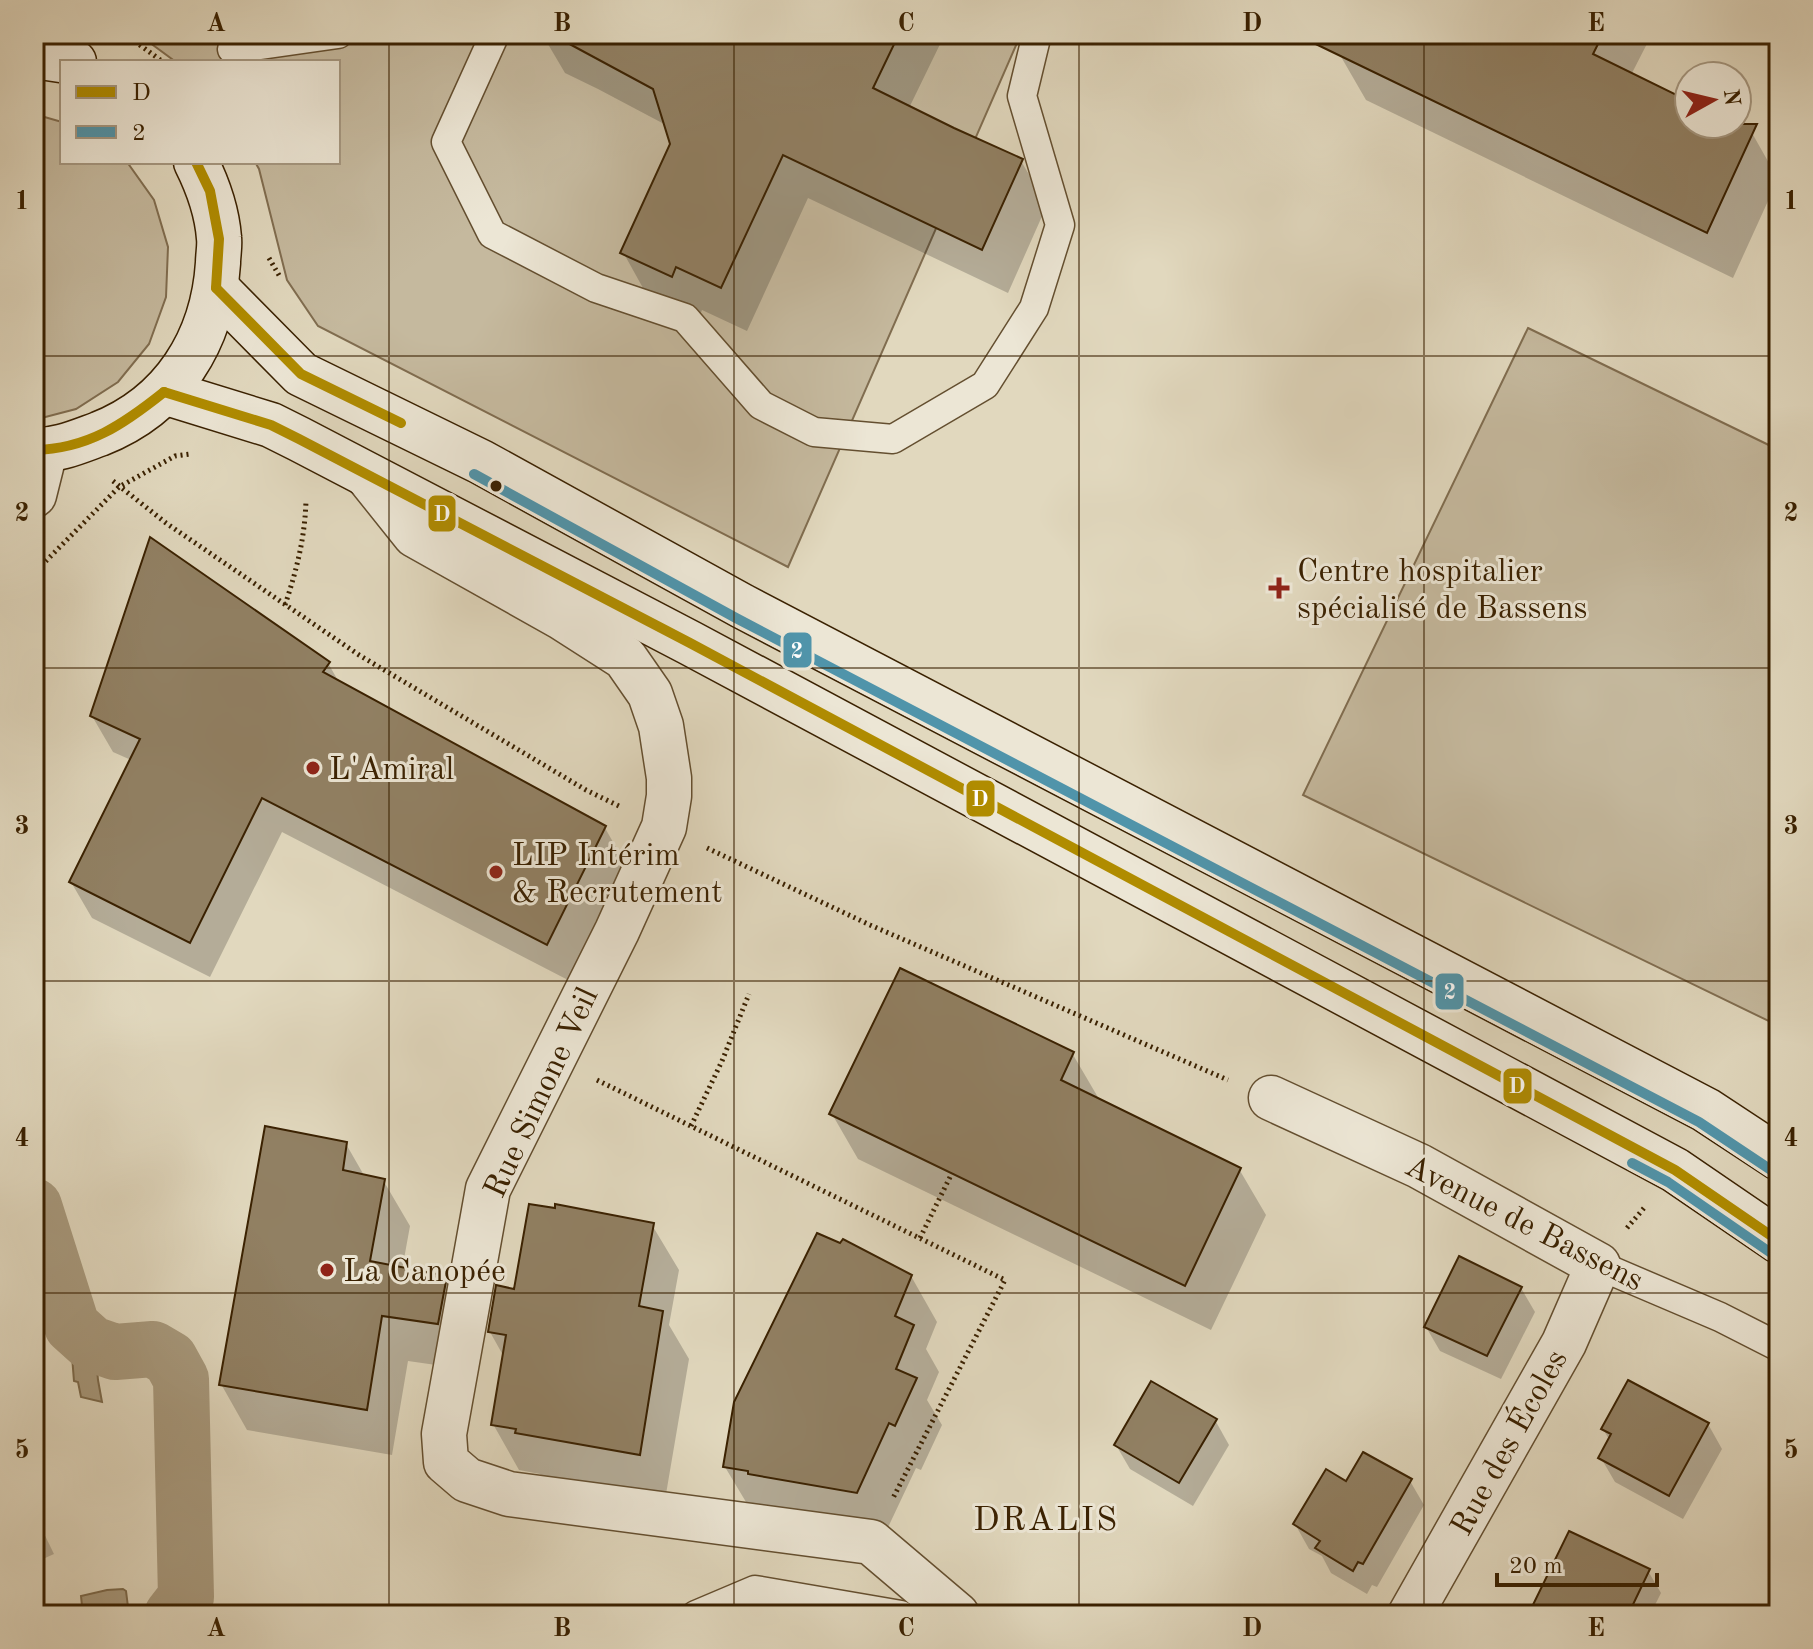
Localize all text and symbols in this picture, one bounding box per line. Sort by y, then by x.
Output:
text: A [206,11,226,37]
text: B [553,11,571,37]
text: C [897,11,915,37]
text: D [1242,11,1262,37]
text: E [1587,11,1605,37]
legend [60,60,340,164]
north arrow [1673,60,1753,140]
text: D [132,82,151,106]
text: N [1719,88,1743,108]
text: 2 [132,122,146,146]
text: 1 [14,189,30,215]
text: 1 [1783,189,1799,215]
unlabelled marker [488,478,504,494]
line badge: D [427,494,457,533]
text: 2 [14,501,30,527]
text: 2 [1783,501,1799,527]
text: D [433,504,451,526]
place label: Centre hospitalier spécialisé de Bassens [1297,557,1587,626]
marker: Centre hospitalier spécialisé de Bassens [1268,577,1290,599]
line badge: 2 [782,631,813,669]
text: 2 [791,641,803,663]
place label: L'Amiral [329,755,454,787]
marker: L'Amiral [304,759,322,777]
line badge: D [965,779,996,818]
text: D [971,789,989,811]
text: 3 [14,814,30,840]
text: 3 [1783,814,1799,840]
place label: LIP Intérim & Recrutement [512,841,722,910]
marker: LIP Intérim & Recrutement [487,863,505,881]
line badge: 2 [1434,972,1465,1011]
text: 2 [1444,982,1456,1004]
street label: Rue Simone Veil [480,983,605,1203]
line badge: D [1502,1067,1533,1105]
text: D [1508,1076,1526,1098]
text: 4 [14,1126,30,1152]
text: 4 [1783,1126,1799,1152]
street label: Avenue de Bassens [1399,1151,1648,1299]
place label: La Canopée [343,1257,506,1289]
marker: La Canopée [318,1261,336,1279]
street label: Rue des Écoles [1441,1342,1575,1542]
text: 5 [14,1438,30,1464]
text: 5 [1783,1438,1799,1464]
district label: DRALIS [973,1504,1119,1538]
scale bar [1497,1537,1657,1587]
text: 20 m [1509,1555,1563,1579]
text: A [206,1616,226,1642]
text: B [553,1616,571,1642]
text: C [897,1616,915,1642]
text: D [1242,1616,1262,1642]
text: E [1587,1616,1605,1642]

